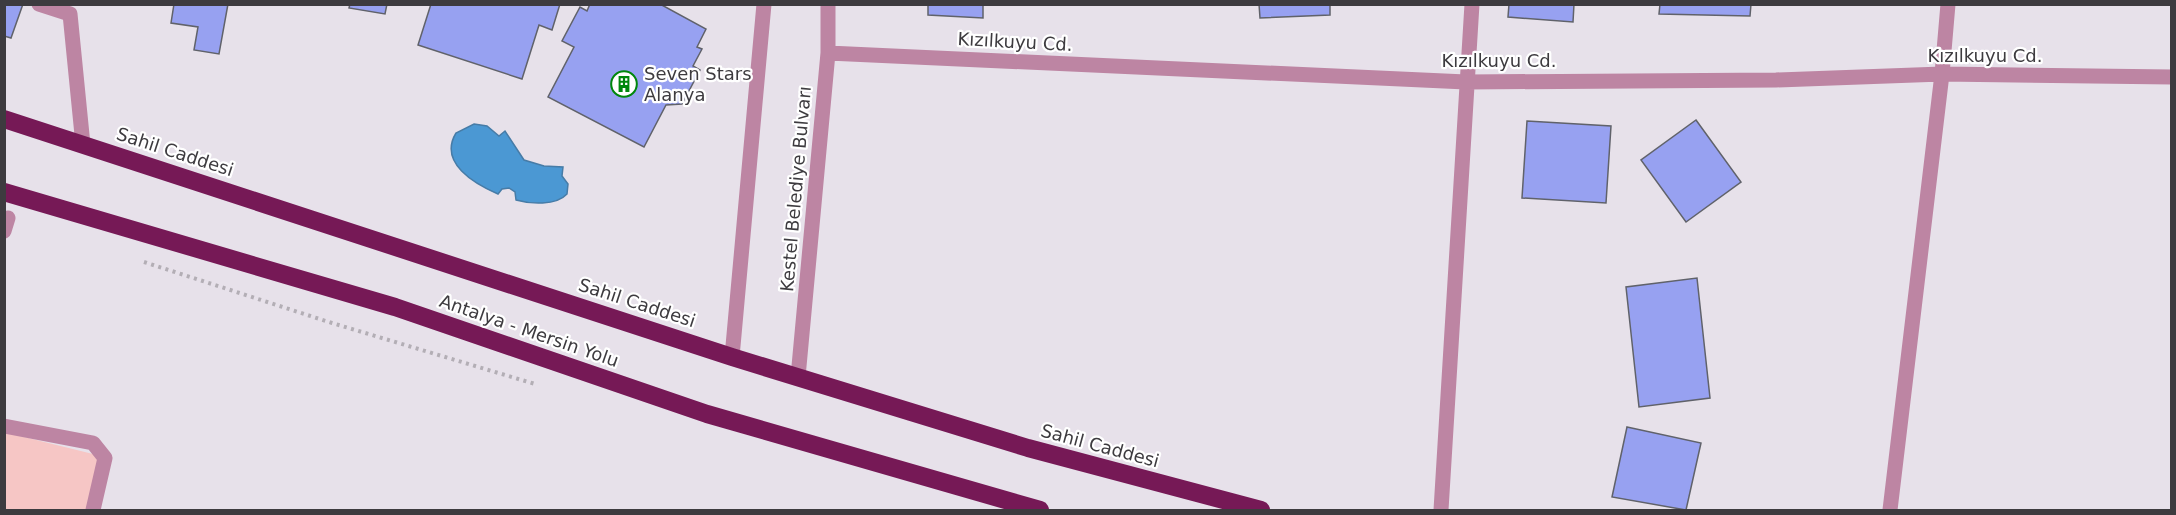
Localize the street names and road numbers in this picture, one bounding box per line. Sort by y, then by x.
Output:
street label: Kızılkuyu Cd. [957,28,1073,55]
street label: Kızılkuyu Cd. [1927,45,2043,66]
street label: Kızılkuyu Cd. [1441,50,1557,71]
street label: Kestel Belediye Bulvarı [776,85,815,293]
street label: Sahil Caddesi [114,123,236,180]
street label: Sahil Caddesi [576,274,698,331]
street label: Antalya - Mersin Yolu [437,290,621,371]
street label: Sahil Caddesi [1039,420,1162,471]

